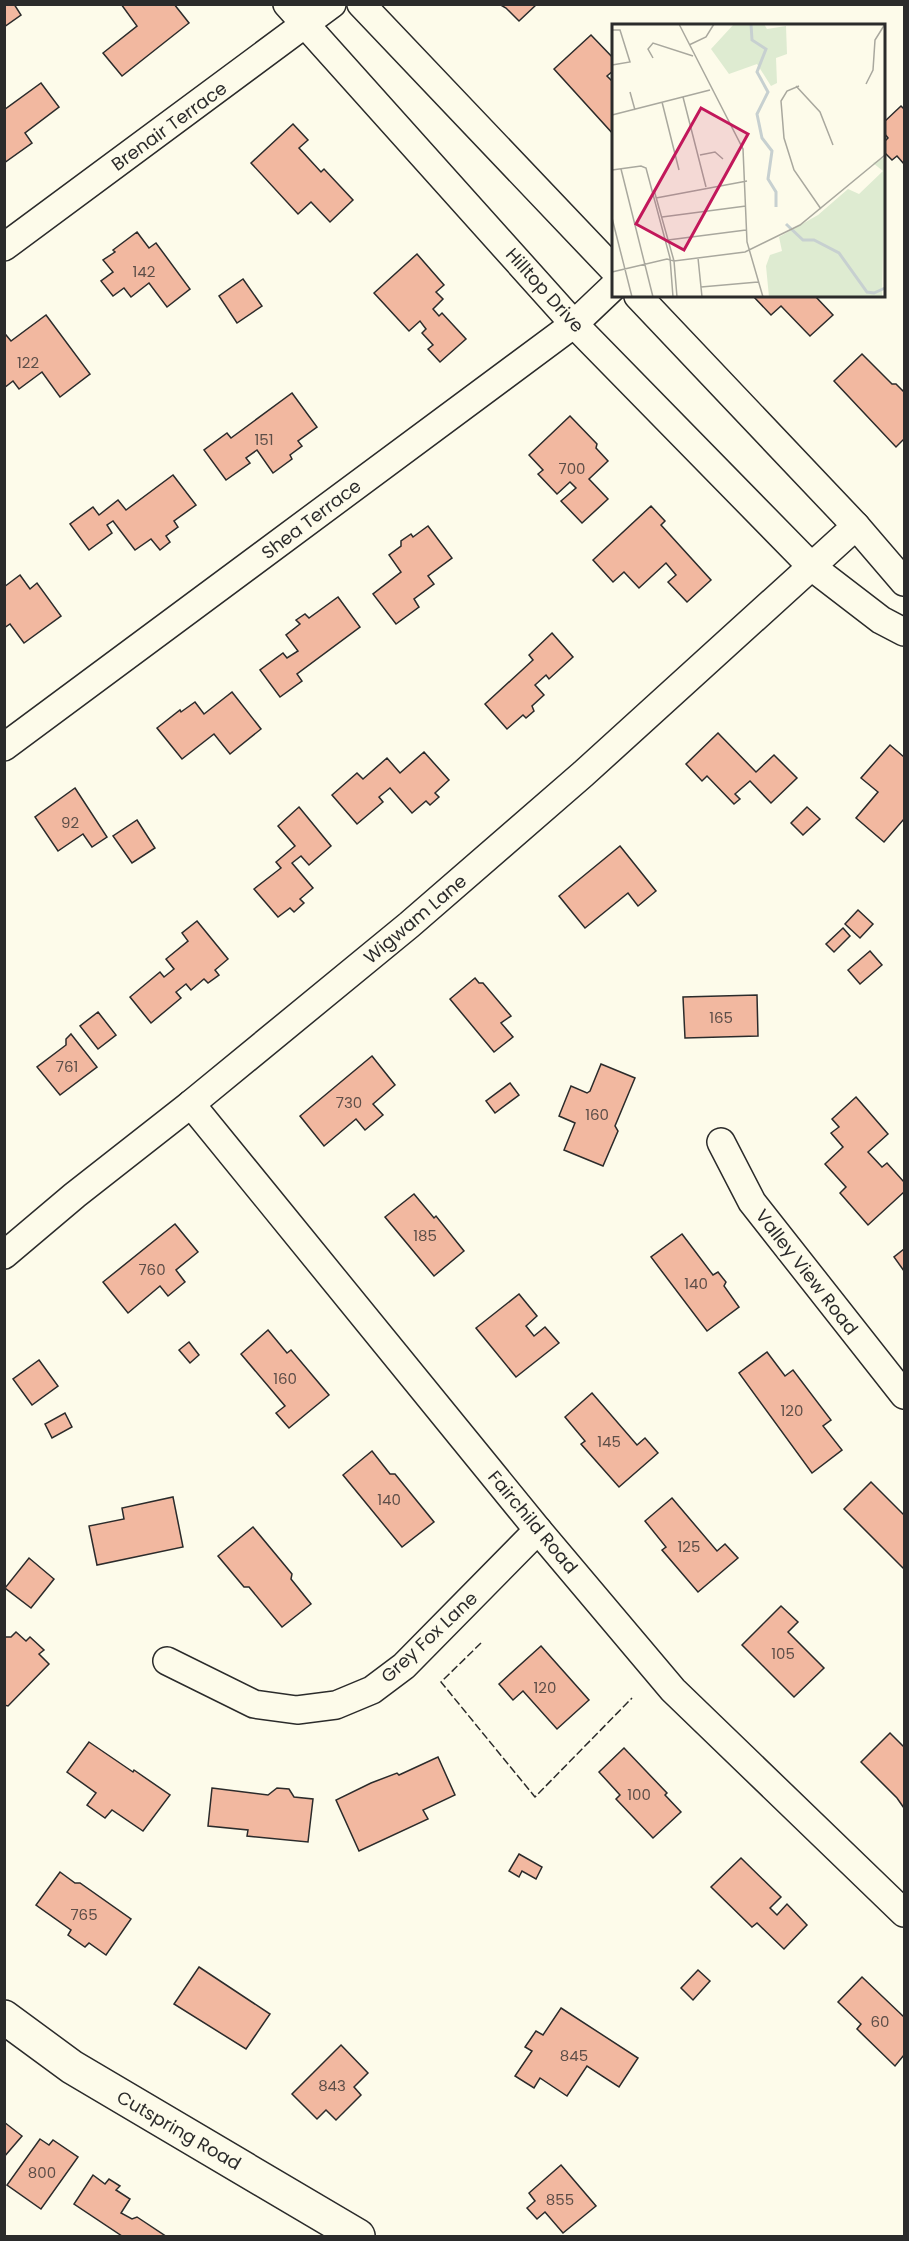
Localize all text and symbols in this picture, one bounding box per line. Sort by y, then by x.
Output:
inset map [612,24,885,297]
street label: Brenair Terrace [106,76,232,176]
street label: Hilltop Drive [500,242,590,338]
house number: 142 [133,261,155,282]
house number: 122 [17,352,39,373]
house number: 151 [254,429,274,450]
house number: 700 [558,458,586,479]
street label: Shea Terrace [256,473,366,565]
house number: 92 [61,812,79,833]
street label: Wigwam Lane [358,869,472,969]
house number: 165 [709,1007,733,1028]
house number: 761 [56,1056,78,1077]
house number: 730 [336,1092,362,1113]
house number: 160 [585,1104,609,1125]
street label: Valley View Road [750,1204,864,1340]
house number: 185 [413,1225,437,1246]
house number: 760 [138,1259,166,1280]
house number: 140 [684,1273,708,1294]
house number: 160 [273,1368,297,1389]
house number: 120 [781,1400,803,1421]
house number: 145 [597,1431,621,1452]
street label: Fairchild Road [482,1465,584,1579]
house number: 140 [377,1489,401,1510]
house number: 125 [678,1536,700,1557]
street label: Grey Fox Lane [375,1586,483,1688]
house number: 105 [771,1643,795,1664]
house number: 120 [534,1677,556,1698]
house number: 100 [627,1784,651,1805]
house number: 765 [70,1904,98,1925]
house number: 60 [871,2011,889,2032]
house number: 845 [560,2045,588,2066]
house number: 843 [318,2075,346,2096]
street label: Cutspring Road [112,2084,246,2176]
house number: 800 [28,2162,56,2183]
house number: 855 [546,2189,574,2210]

